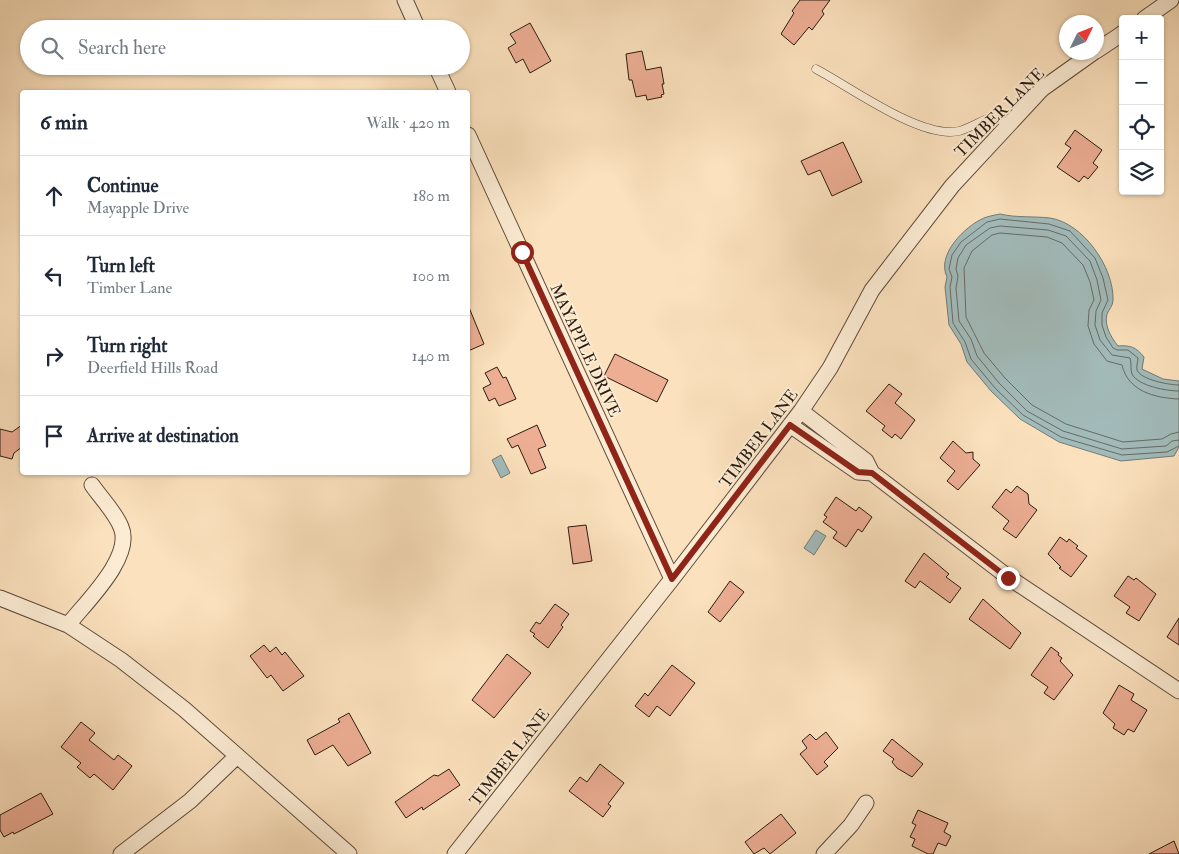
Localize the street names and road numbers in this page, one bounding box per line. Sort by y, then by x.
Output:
street label: TIMBER LANE [951,64,1049,162]
street label: MAYAPPLE DRIVE [545,281,625,420]
street label: TIMBER LANE [715,385,802,492]
street label: TIMBER LANE [465,705,554,810]

